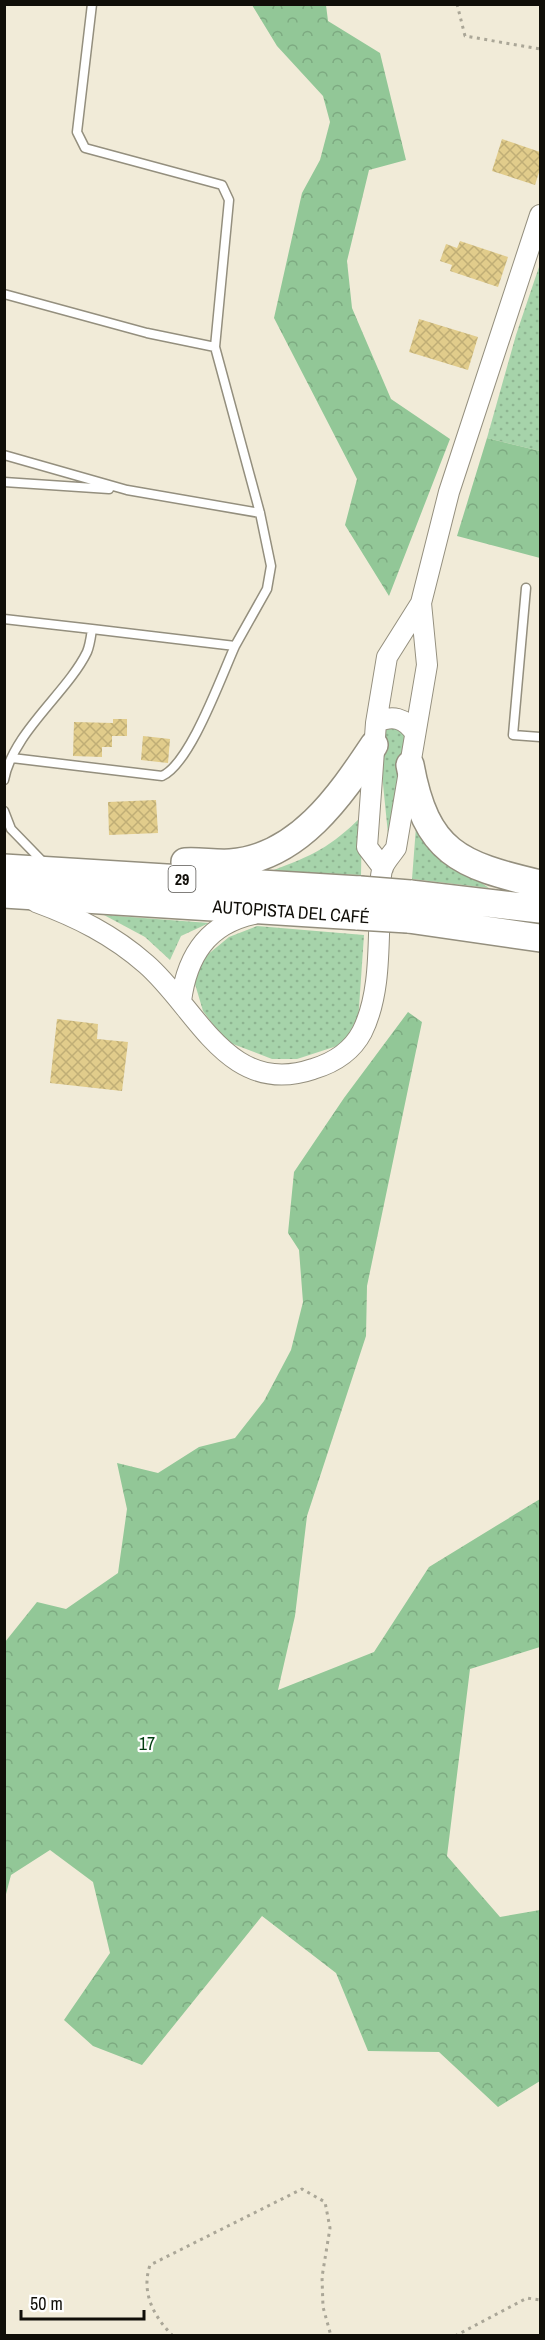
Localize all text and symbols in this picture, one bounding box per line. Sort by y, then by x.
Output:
road number: 29 [168,866,195,892]
street label: AUTOPISTA DEL CAFÉ [211,893,370,929]
park label: 17 [139,1731,155,1756]
scale bar [21,2283,144,2321]
text: 50 m [30,2291,63,2316]

